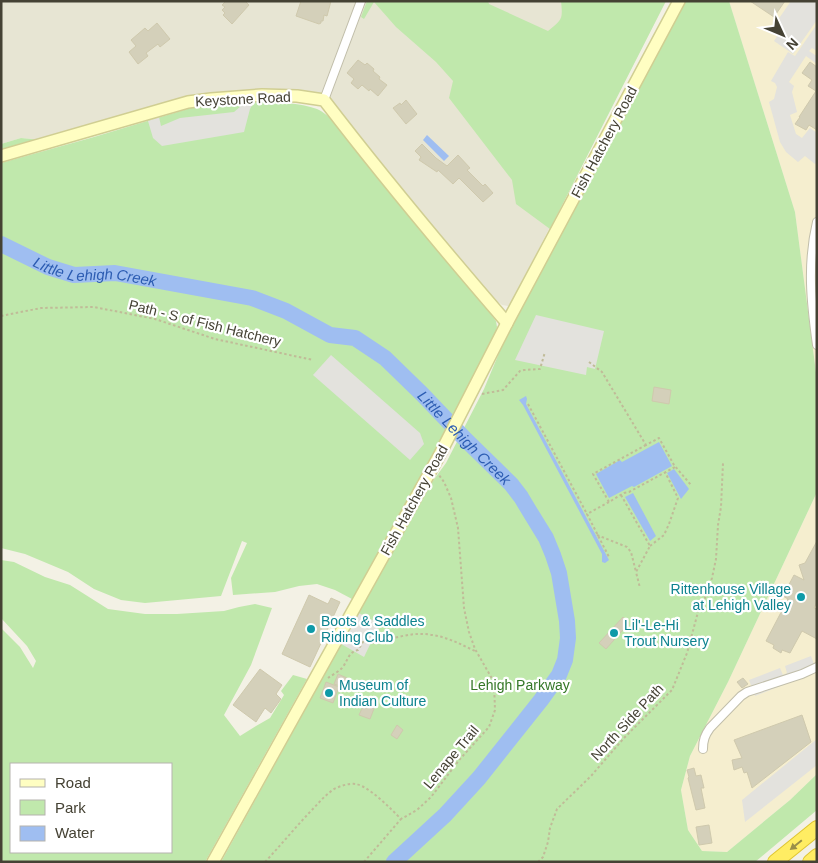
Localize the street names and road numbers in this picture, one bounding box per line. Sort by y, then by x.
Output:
street label: Fish Hatchery Road [568,84,640,200]
street label: Keystone Road [195,89,291,109]
street label: Path - S of Fish Hatchery [127,296,283,350]
street label: Fish Hatchery Road [377,442,451,558]
street label: North Side Path [587,680,667,764]
street label: Lenape Trail [420,722,482,792]

